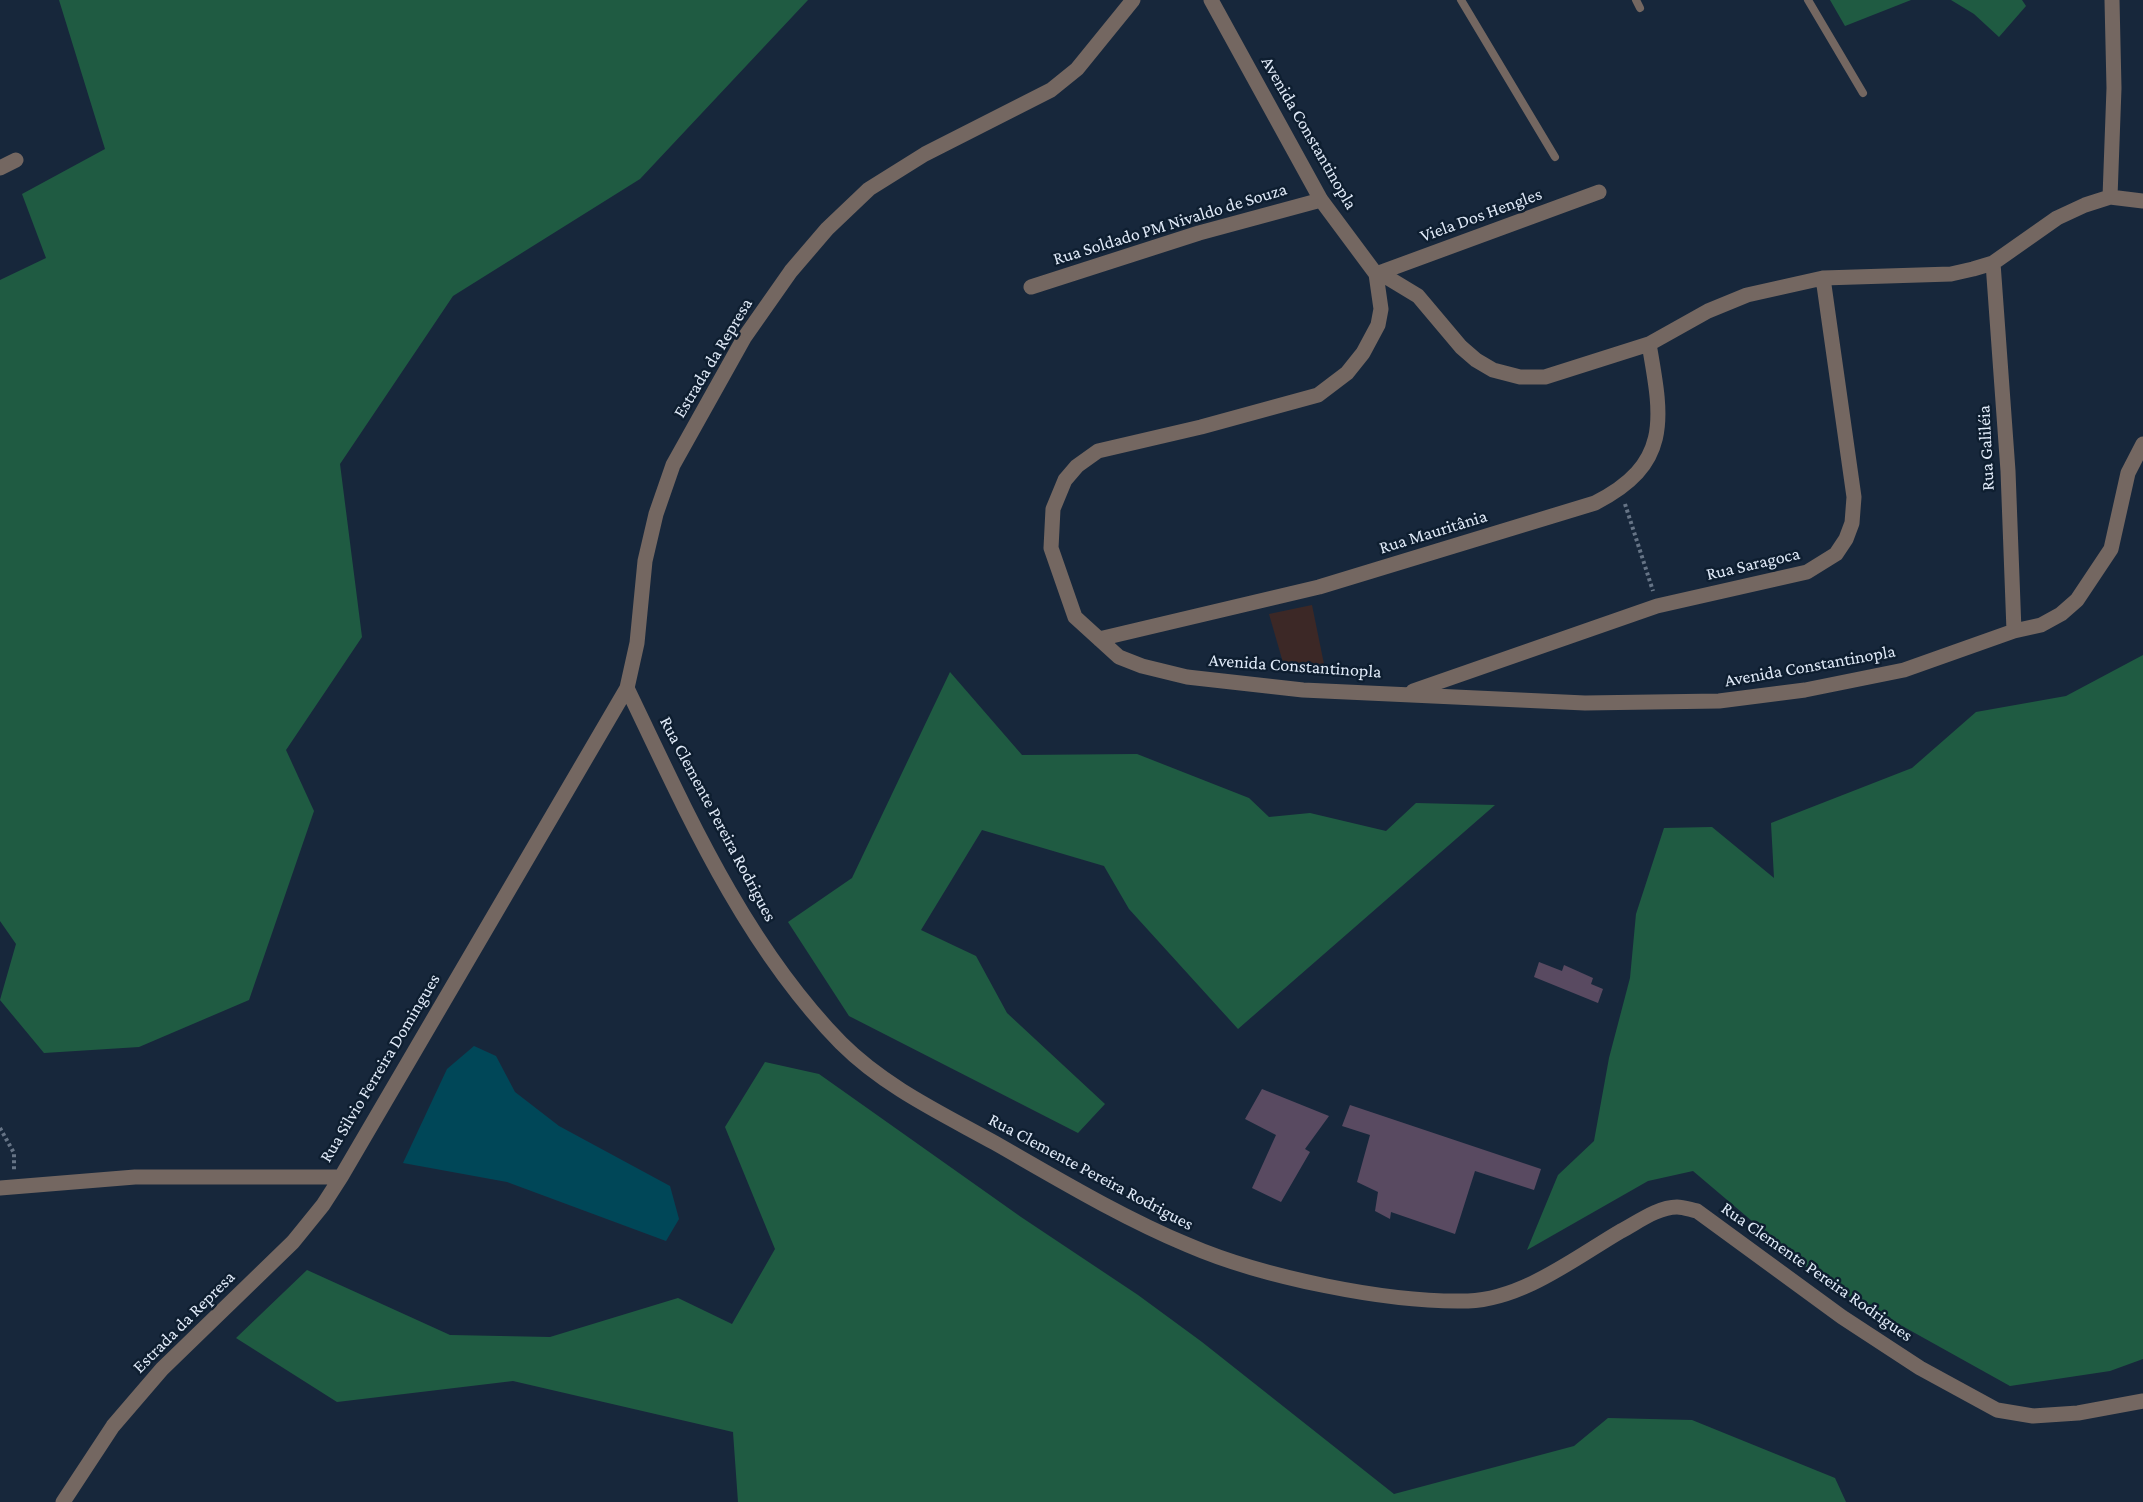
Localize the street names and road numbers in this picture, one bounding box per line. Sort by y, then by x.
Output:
street label: Avenida Constantinopla [1256,53,1362,213]
street label: Rua Soldado PM Nivaldo de Souza [1051,178,1289,270]
street label: Viela Dos Hengles [1417,183,1545,247]
street label: Estrada da Represa [669,294,757,422]
street label: Rua Galiléia [1973,405,1999,491]
street label: Rua Mauritânia [1376,505,1490,559]
street label: Rua Saragoca [1704,543,1802,585]
street label: Avenida Constantinopla [1723,640,1897,692]
street label: Avenida Constantinopla [1208,649,1382,683]
street label: Rua Clemente Pereira Rodrigues [655,713,781,925]
street label: Rua Silvio Ferreira Domingues [315,970,445,1166]
street label: Rua Clemente Pereira Rodrigues [985,1109,1197,1235]
street label: Rua Clemente Pereira Rodrigues [1717,1198,1917,1346]
street label: Estrada da Represa [128,1266,240,1378]

